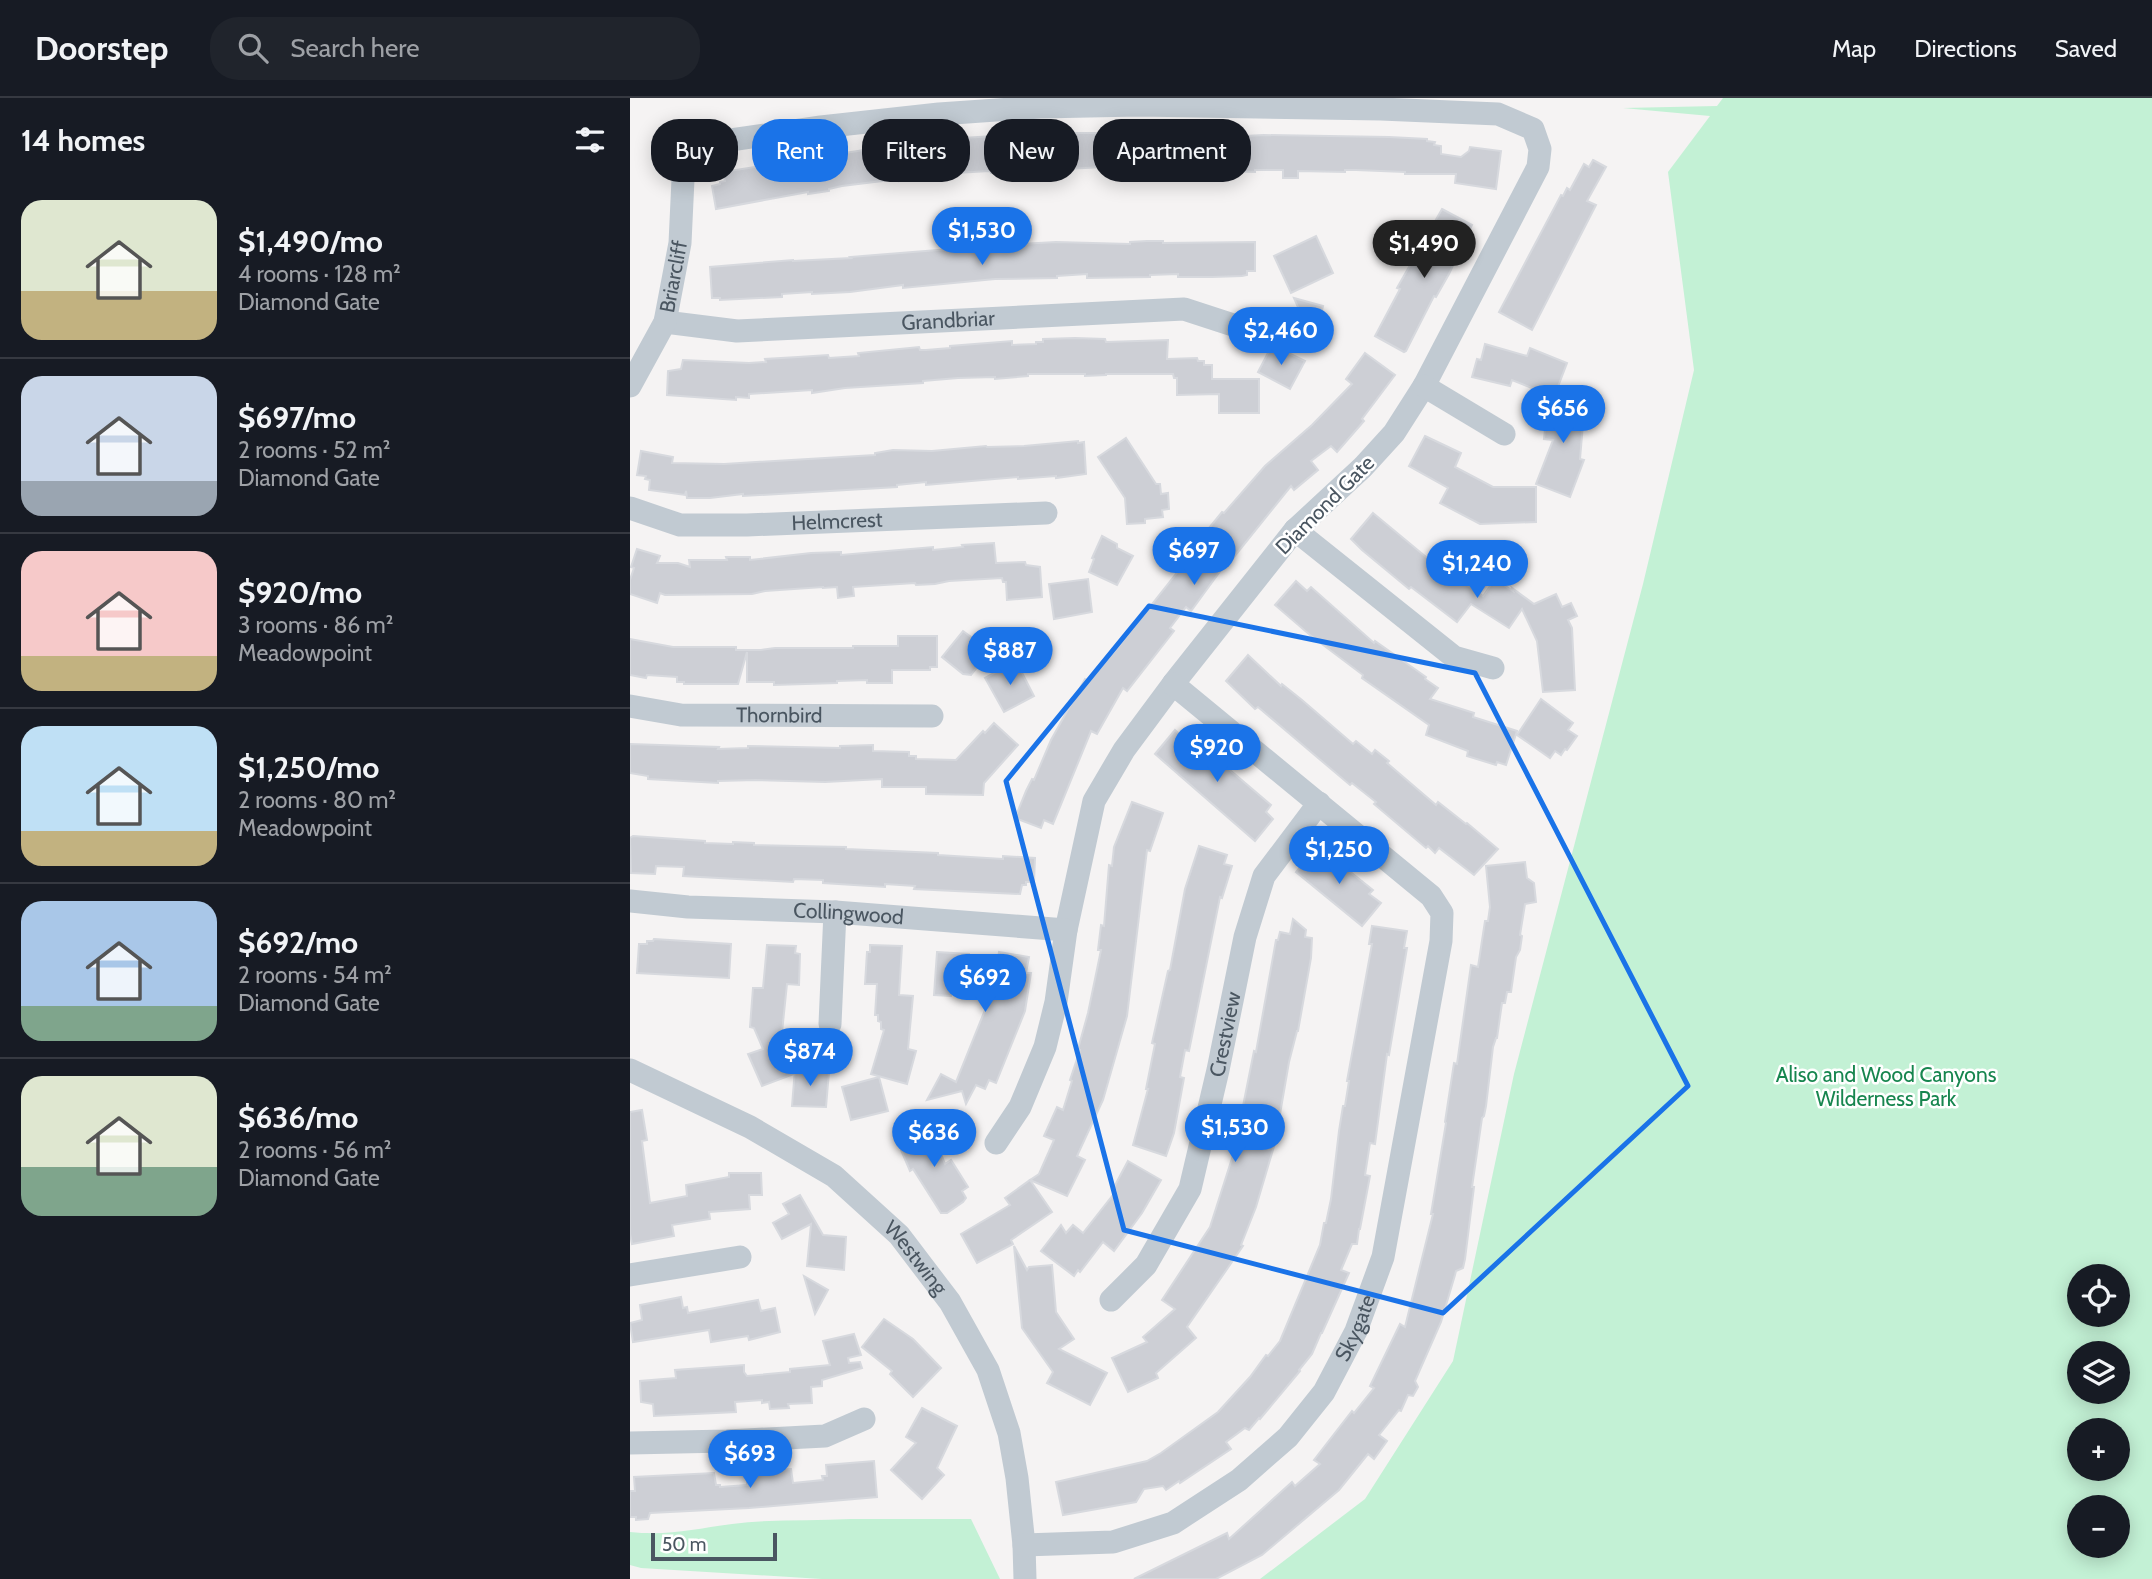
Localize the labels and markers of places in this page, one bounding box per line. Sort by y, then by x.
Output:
pin: $1,530 [925,208,1039,267]
pin: $1,490 [1367,220,1481,280]
pin: $2,460 [1224,308,1338,367]
pin: $656 [1522,386,1604,445]
pin: $697 [1153,528,1235,587]
pin: $1,240 [1420,540,1534,600]
pin: $887 [969,628,1051,687]
pin: $920 [1176,724,1258,784]
pin: $1,250 [1282,826,1396,886]
pin: $692 [944,954,1026,1014]
pin: $874 [769,1028,851,1088]
pin: $1,530 [1178,1104,1292,1164]
pin: $636 [893,1110,975,1169]
pin: $693 [709,1430,791,1490]

